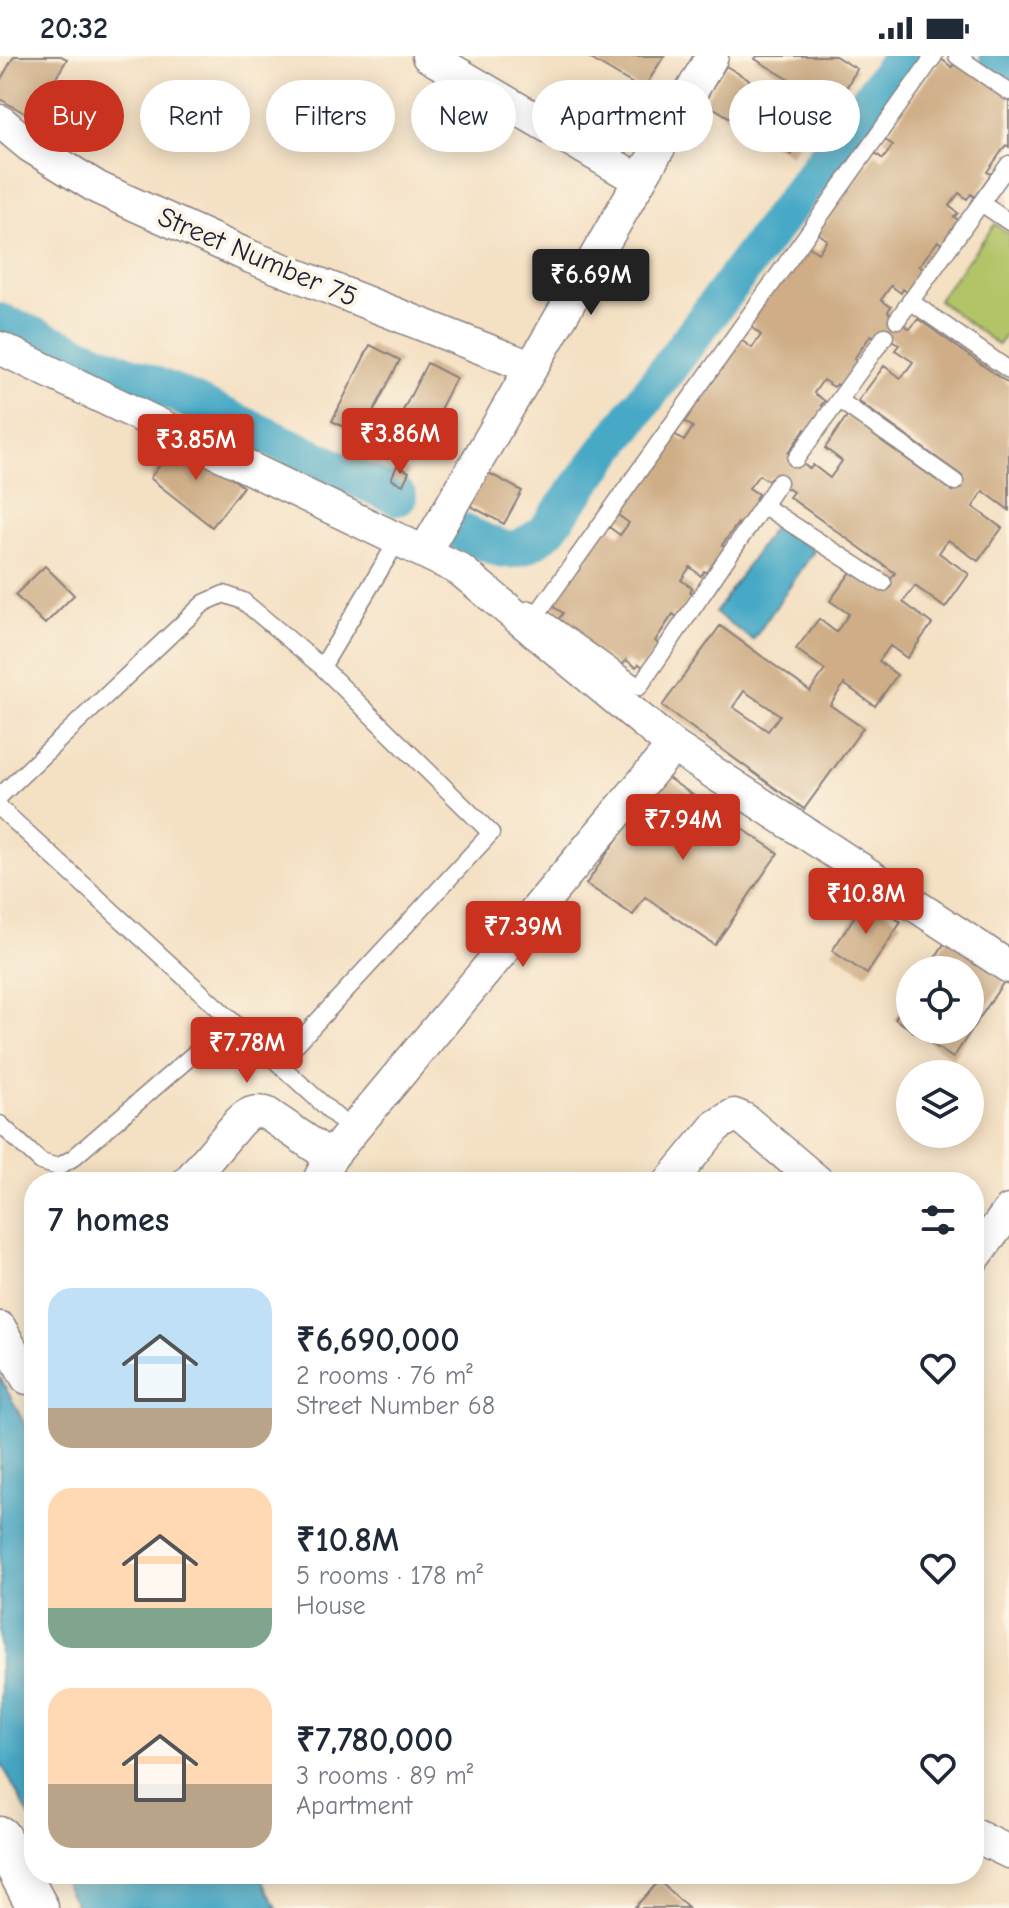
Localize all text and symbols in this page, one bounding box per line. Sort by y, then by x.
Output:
text: 20:32 [40,11,108,46]
chip: Buy [24,80,124,152]
chip: Rent [140,80,250,152]
chip: Filters [266,80,395,152]
chip: New [411,80,516,152]
chip: Apartment [532,80,713,152]
chip: House [729,80,860,152]
street label: Street Number 75 [153,201,362,313]
pin: ₹6.69M [526,249,656,317]
text: ₹6.69M [550,260,632,290]
pin: ₹3.86M [335,408,465,476]
pin: ₹3.85M [131,414,261,482]
text: ₹3.86M [360,419,440,449]
text: ₹3.85M [156,425,236,455]
pin: ₹7.94M [618,794,748,862]
text: ₹7.94M [644,805,722,835]
pin: ₹10.8M [801,868,931,936]
text: ₹10.8M [827,879,905,909]
pin: ₹7.39M [458,901,588,969]
text: ₹7.39M [484,912,562,942]
map controls [896,956,984,1148]
button: locate [896,956,984,1044]
pin: ₹7.78M [182,1017,312,1085]
text: ₹7.78M [209,1028,285,1058]
button: layers [896,1060,984,1148]
icon: filters [916,1198,960,1242]
text: 7 homes [48,1200,169,1240]
icon: home [112,1320,208,1416]
text: ₹6,690,000 [296,1320,460,1360]
icon: heart [916,1346,960,1390]
text: 2 rooms · 76 m² [296,1361,473,1391]
text: Street Number 68 [296,1391,495,1421]
icon: home [112,1520,208,1616]
text: ₹10.8M [296,1520,399,1560]
icon: heart [916,1546,960,1590]
text: 5 rooms · 178 m² [296,1561,483,1591]
text: House [296,1591,366,1621]
icon: home [112,1720,208,1816]
text: ₹7,780,000 [296,1720,453,1760]
icon: heart [916,1746,960,1790]
text: 3 rooms · 89 m² [296,1761,473,1791]
text: Apartment [296,1791,412,1821]

